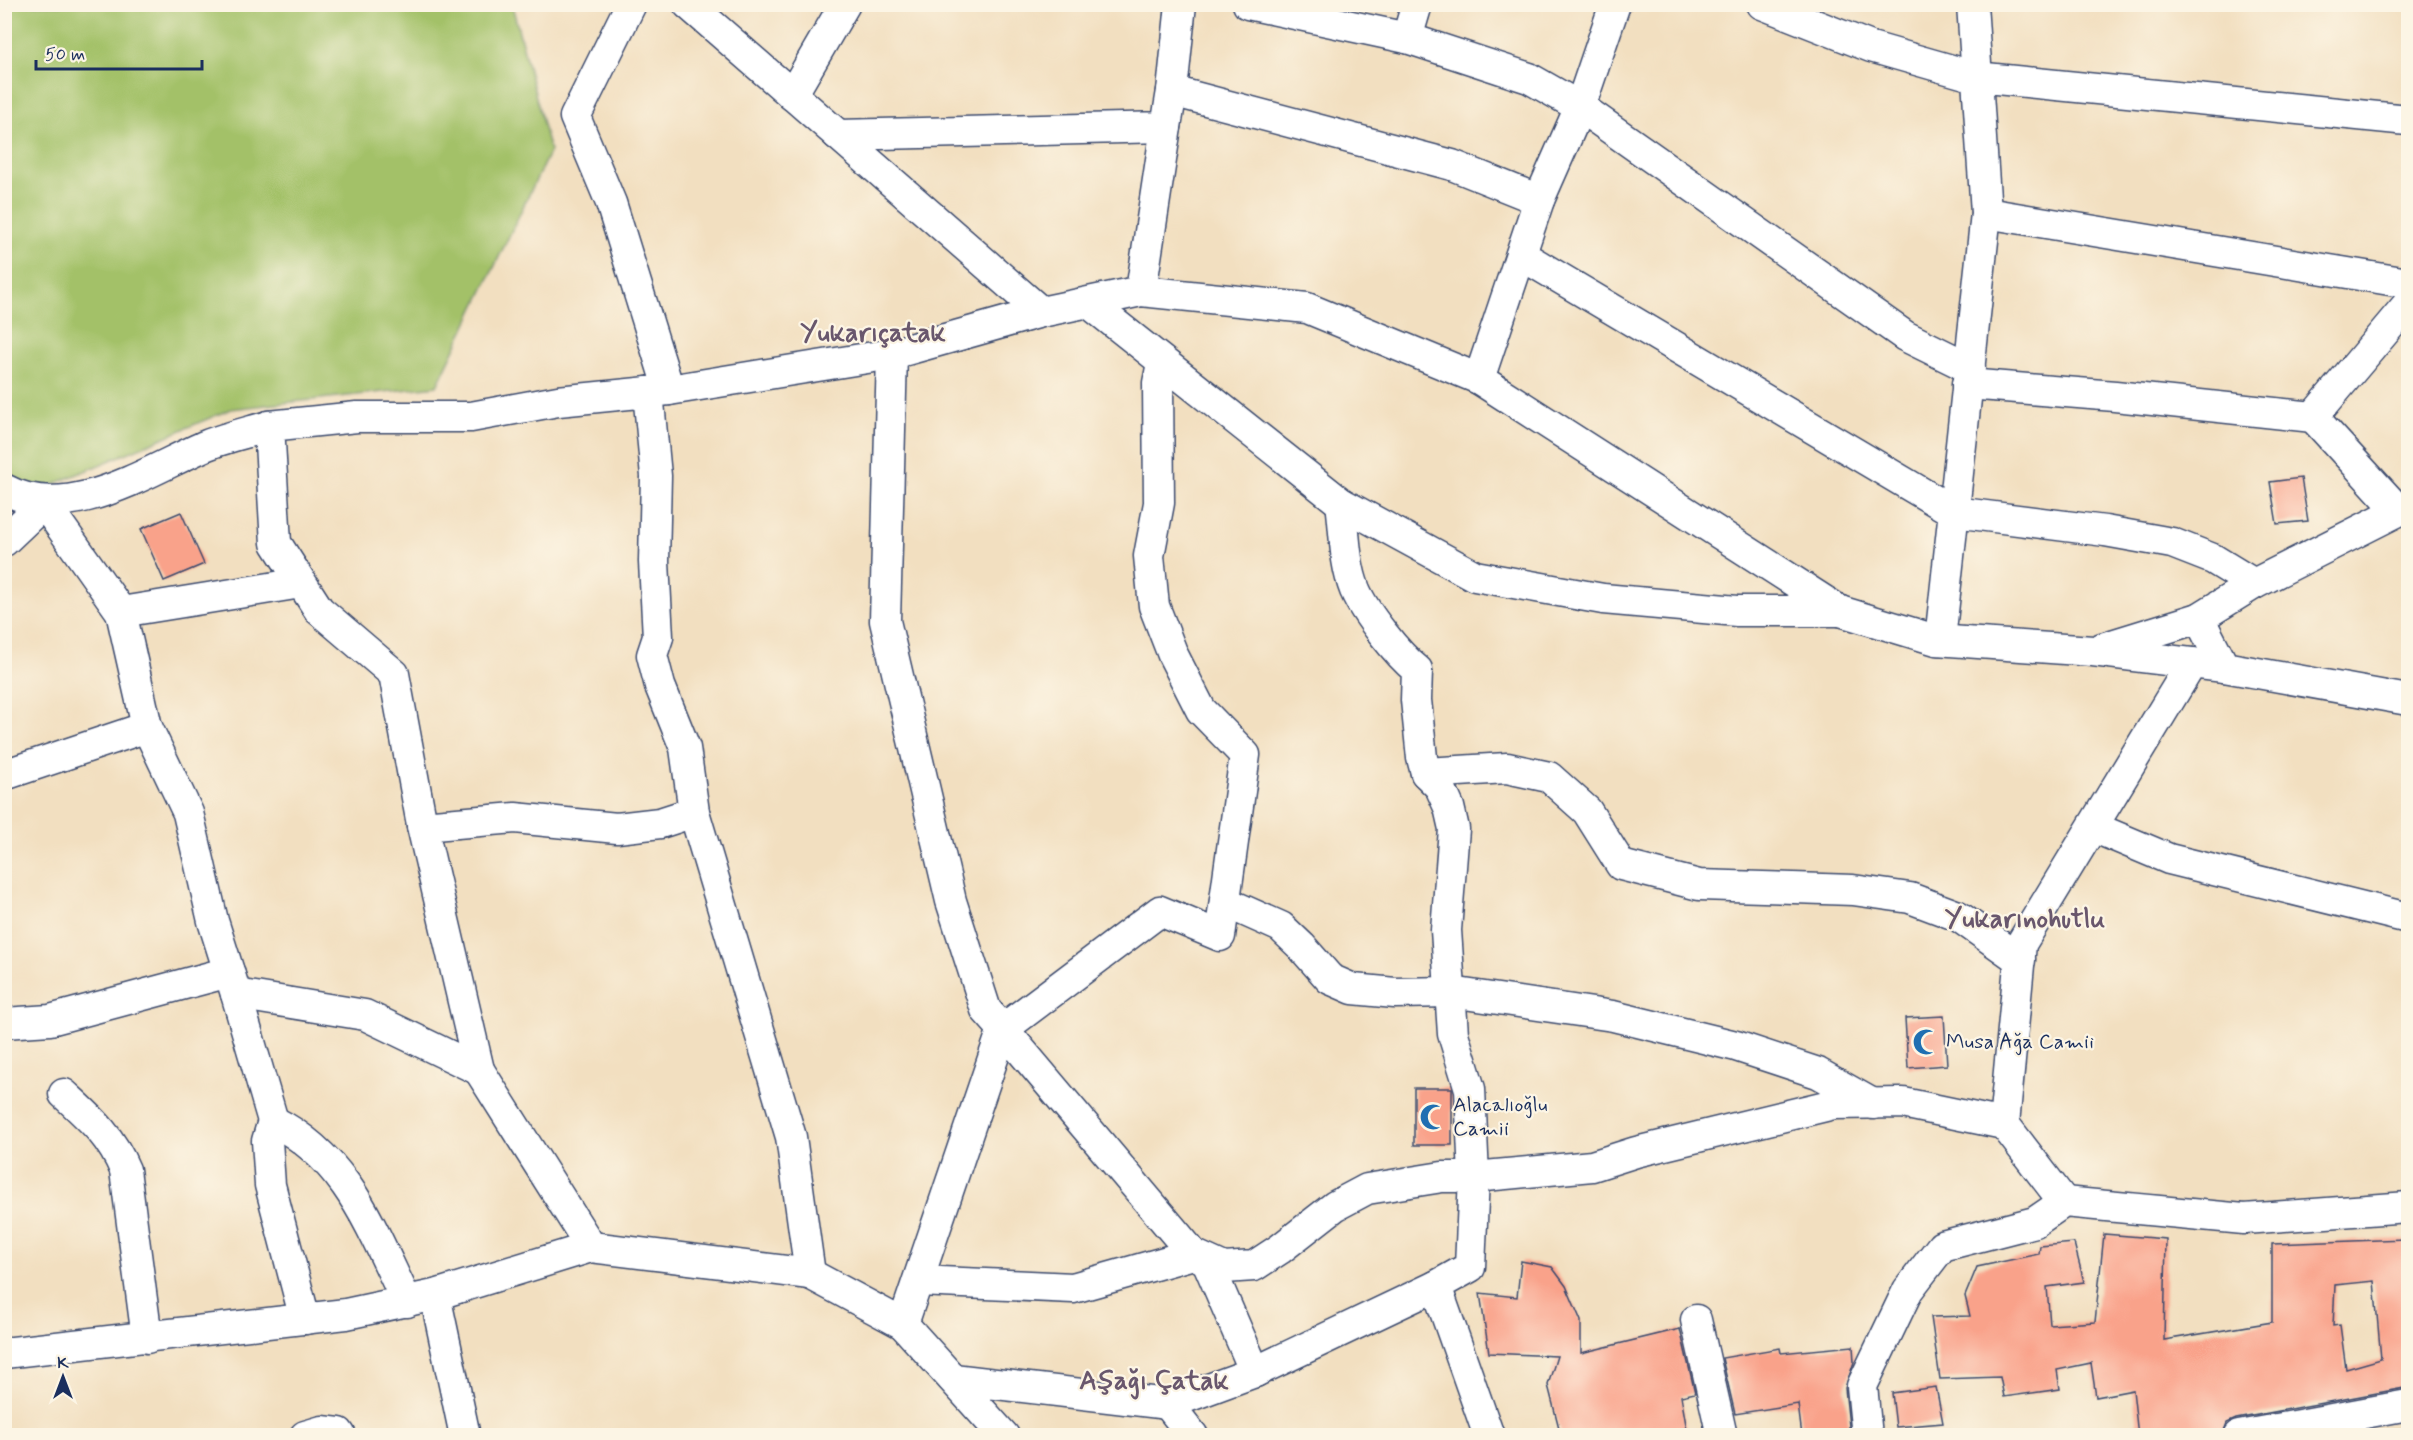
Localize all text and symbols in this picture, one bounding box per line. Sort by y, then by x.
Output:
scale bar [36,33,202,71]
text: 50 m [45,43,85,67]
district label: Yukarıçatak [800,316,947,351]
district label: Yukarınohutlu [1945,902,2105,937]
mosque icon: Musa Ağa Camii [1911,1027,1941,1057]
place label: Musa Ağa Camii [1946,1028,2094,1056]
place label: Alacalıoğlu Camii [1453,1091,1547,1143]
mosque icon: Alacalıoğlu Camii [1418,1102,1448,1132]
north arrow [33,1347,93,1407]
text: K [57,1353,69,1374]
district label: Aşağı Çatak [1079,1364,1229,1400]

